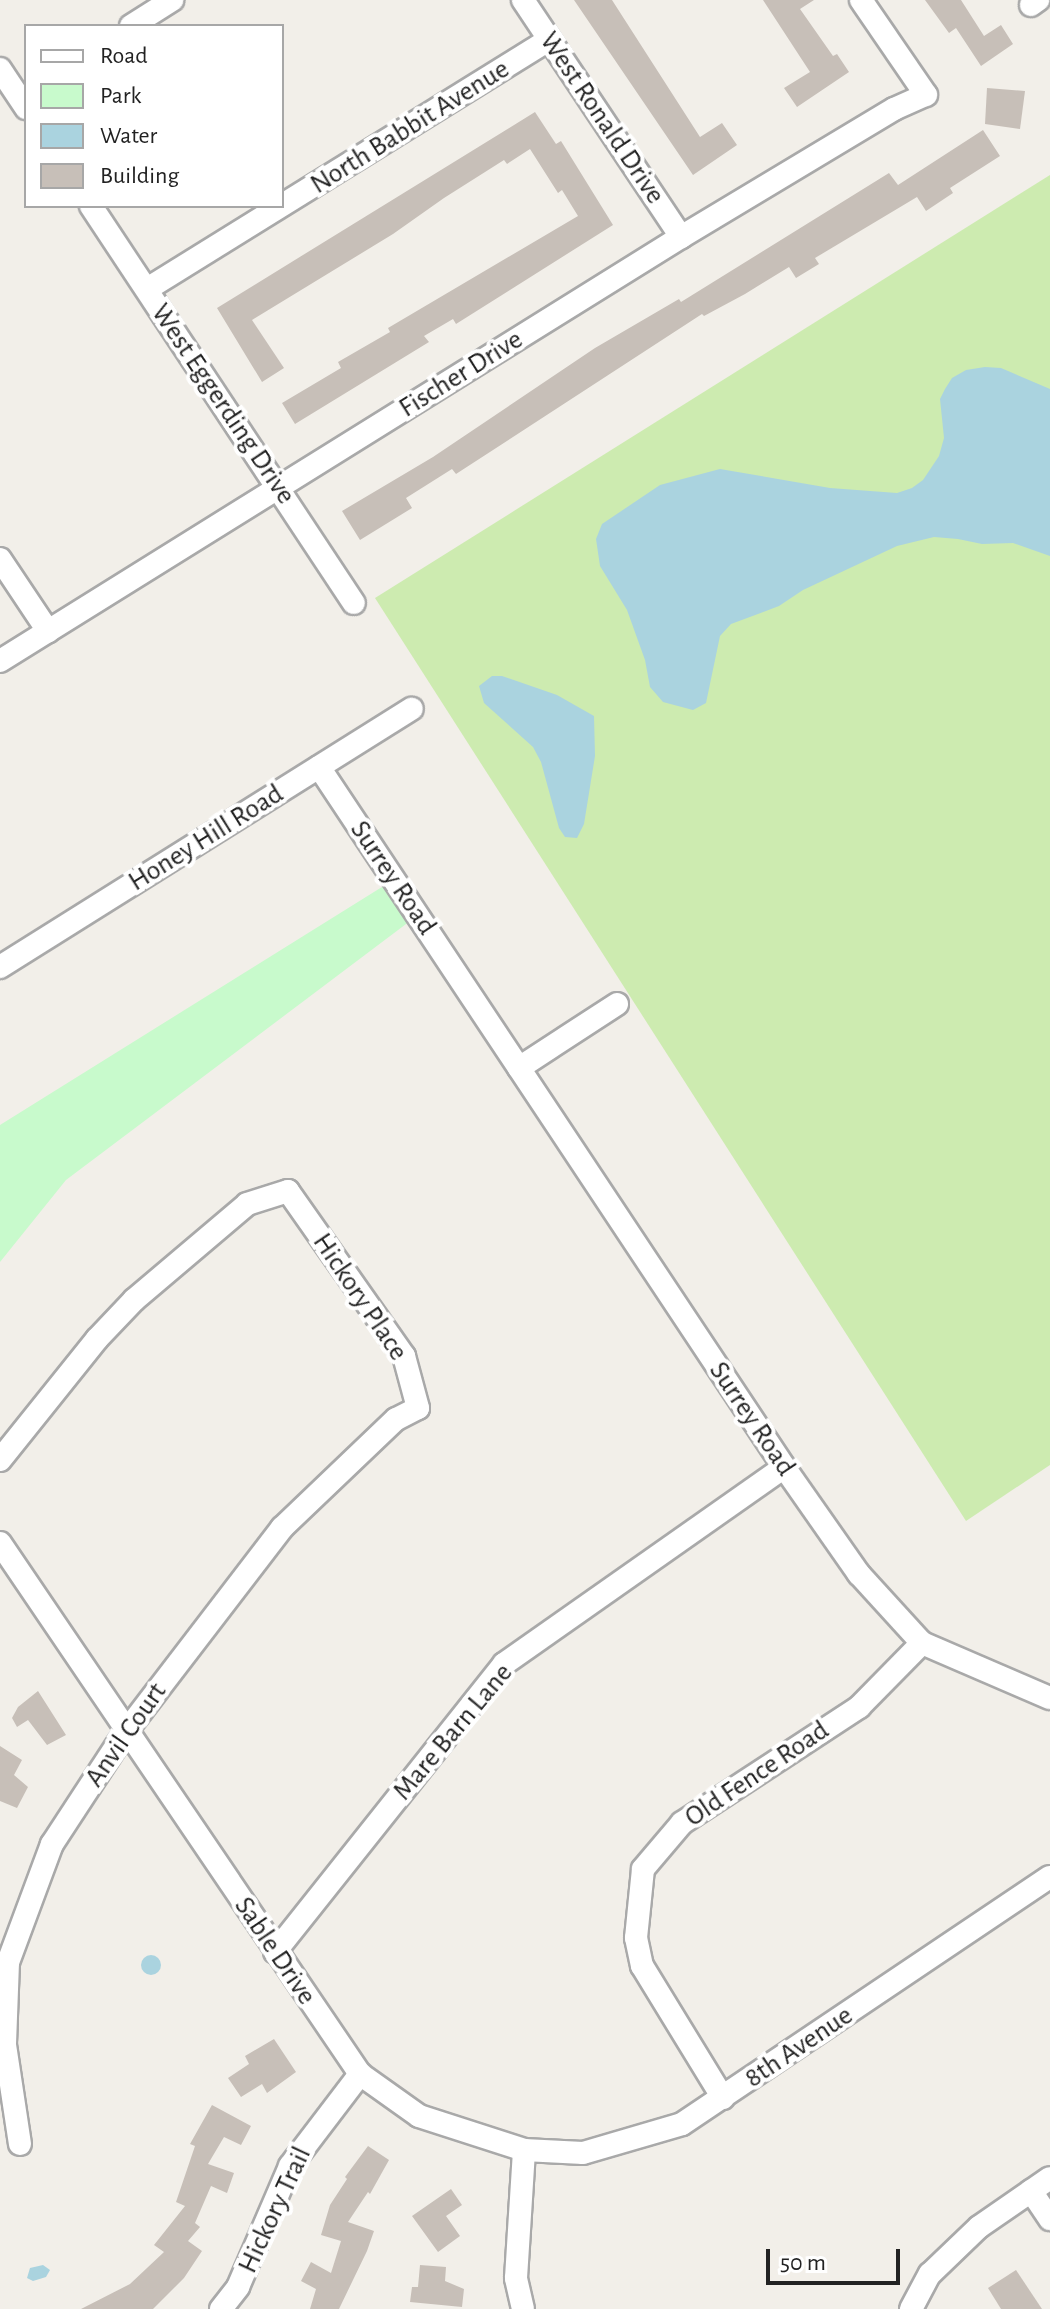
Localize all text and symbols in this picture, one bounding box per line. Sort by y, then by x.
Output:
legend [24,24,284,208]
street label: West Ronald Drive [532,26,672,210]
text: Road [100,44,148,68]
street label: North Babbit Avenue [304,52,516,202]
text: Park [100,84,141,108]
text: Water [100,124,157,148]
text: Building [100,164,179,188]
street label: West Eggerding Drive [144,297,302,511]
street label: Fischer Drive [393,323,529,425]
street label: Honey Hill Road [122,777,290,899]
street label: Surrey Road [343,815,443,941]
street label: Hickory Place [305,1227,415,1367]
street label: Surrey Road [702,1356,802,1482]
street label: Mare Barn Lane [386,1657,520,1807]
street label: Anvil Court [78,1676,174,1794]
street label: Old Fence Road [679,1714,835,1834]
street label: Sable Drive [227,1891,323,2011]
street label: 8th Avenue [739,1999,859,2095]
street label: Hickory Trail [231,2141,319,2279]
scale bar [770,2233,904,2283]
text: 50 m [780,2251,826,2275]

